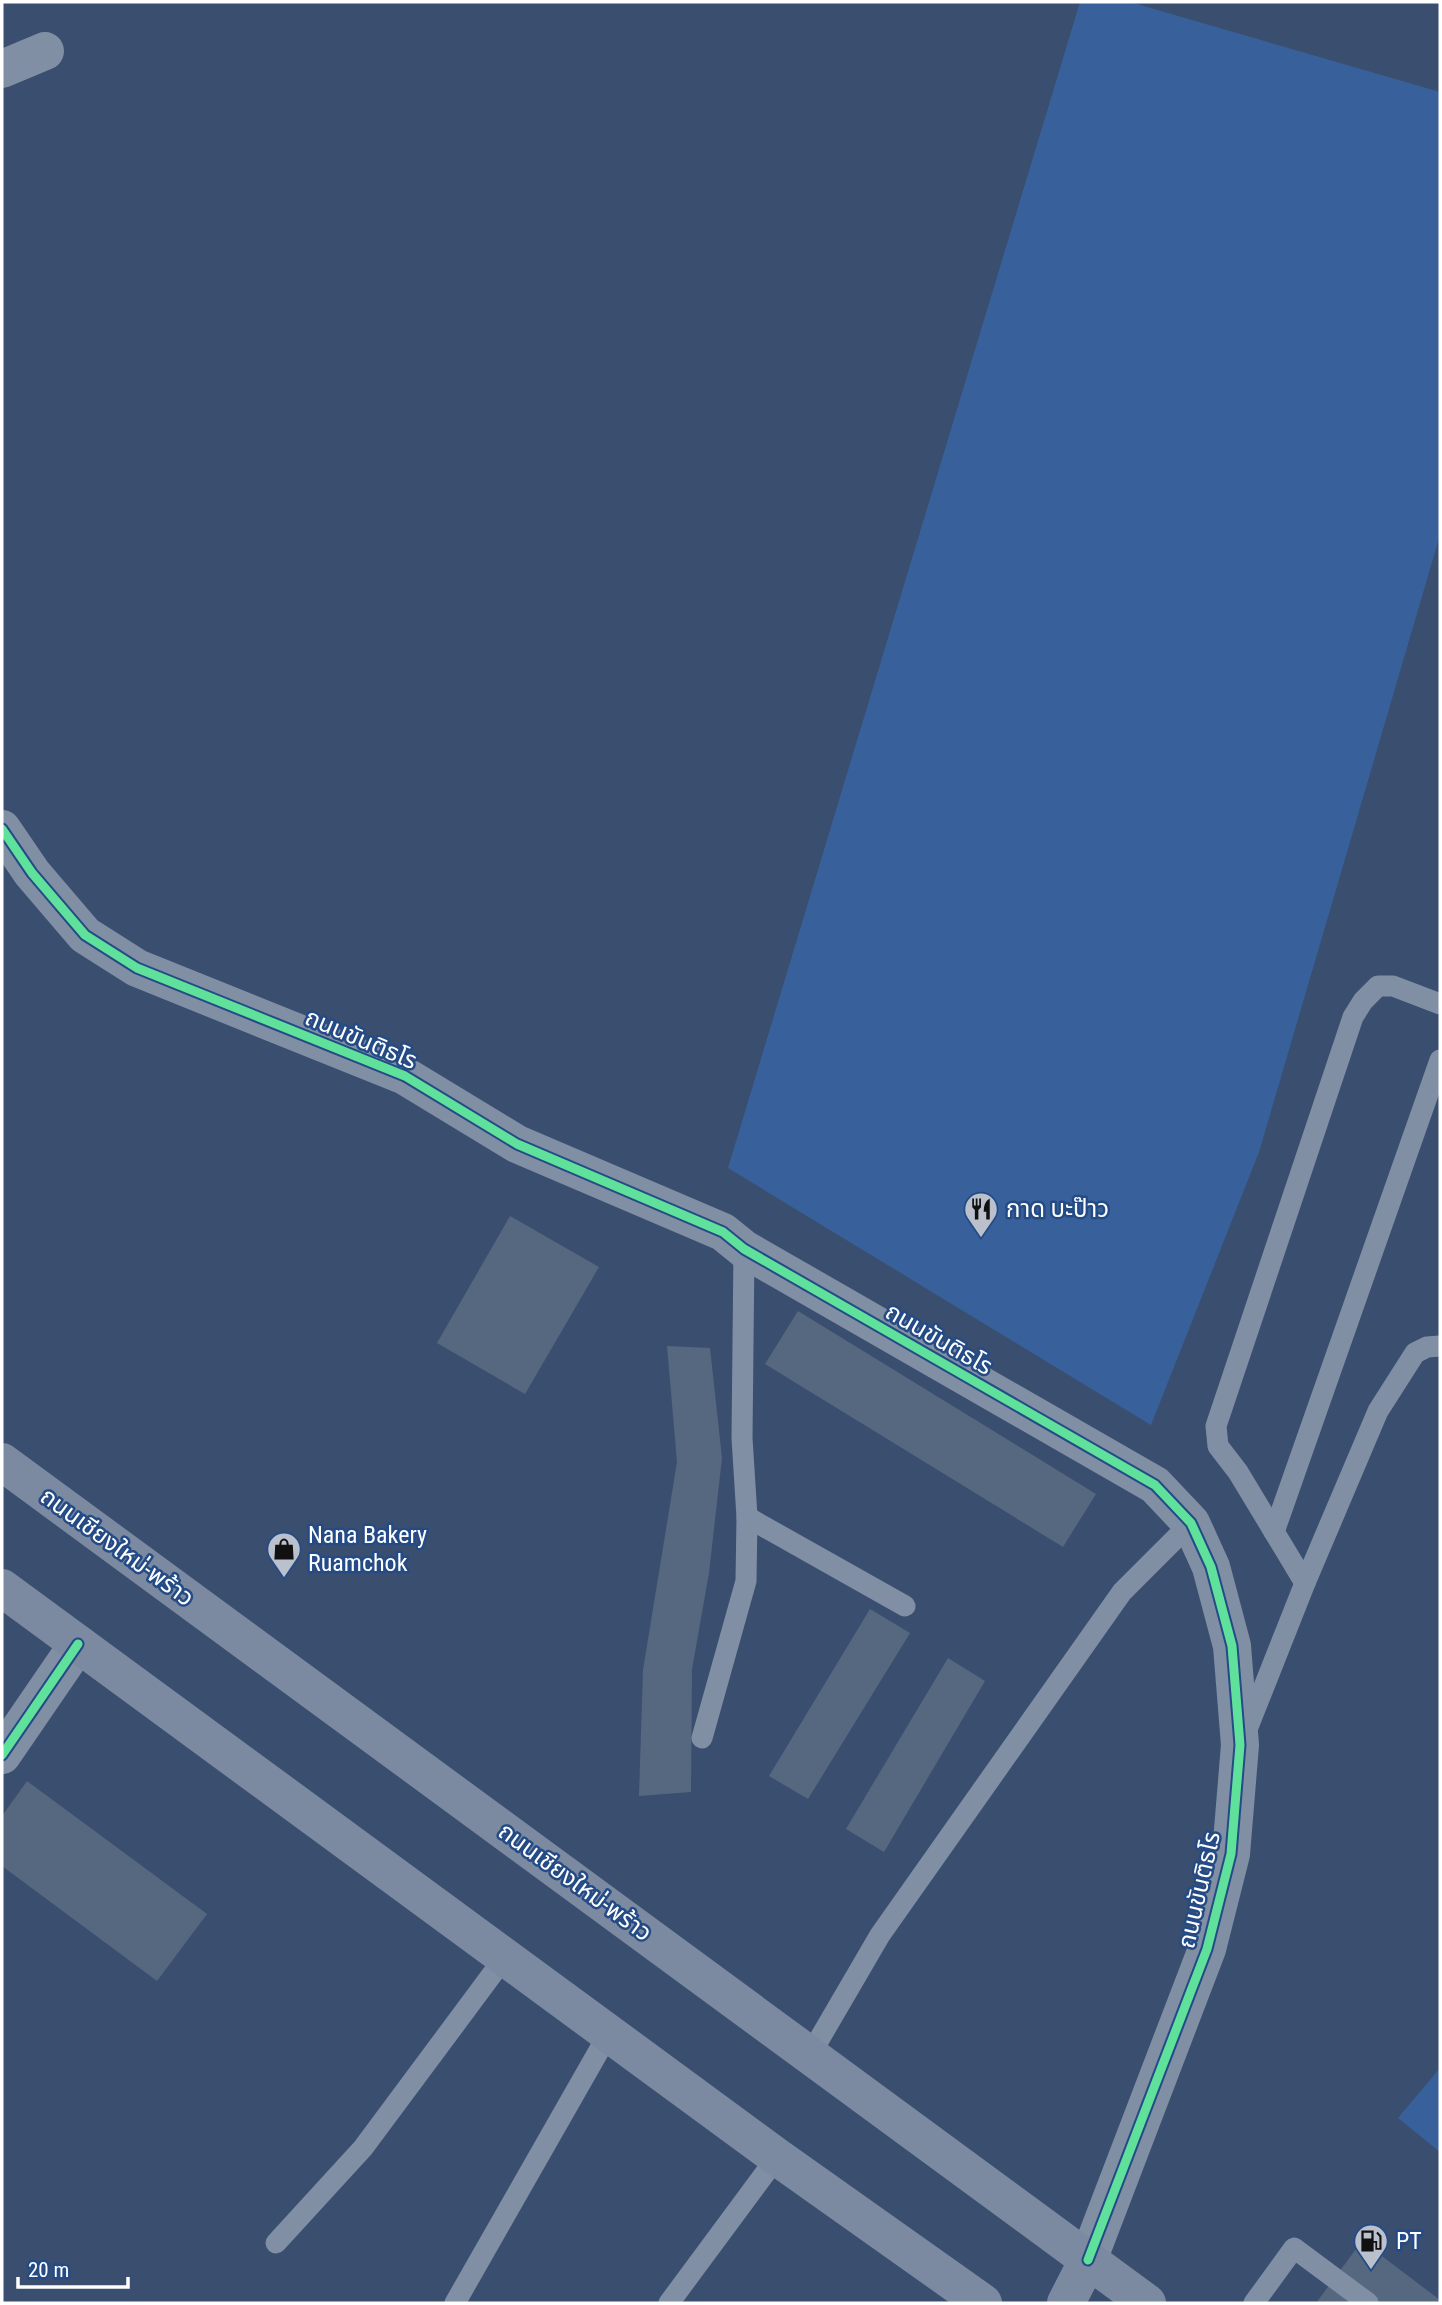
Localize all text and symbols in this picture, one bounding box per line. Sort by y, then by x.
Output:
street label: ถนนขันติธโร [301,1003,421,1075]
restaurant icon: กาด บะป๊าว [962,1190,1000,1239]
place label: กาด บะป๊าว [1006,1195,1109,1223]
street label: ถนนขันติธโร [881,1297,997,1381]
street label: ถนนเชียงใหม่-พร้าว [35,1482,199,1612]
place label: Nana Bakery Ruamchok [308,1521,427,1577]
shop icon: Nana Bakery Ruamchok [265,1530,303,1579]
street label: ถนนเชียงใหม่-พร้าว [493,1817,657,1947]
street label: ถนนขันติธโร [1172,1829,1226,1951]
fuel station icon: PT [1352,2222,1390,2271]
place label: PT [1396,2227,1422,2255]
scale bar [18,2246,128,2290]
text: 20 m [28,2258,69,2282]

